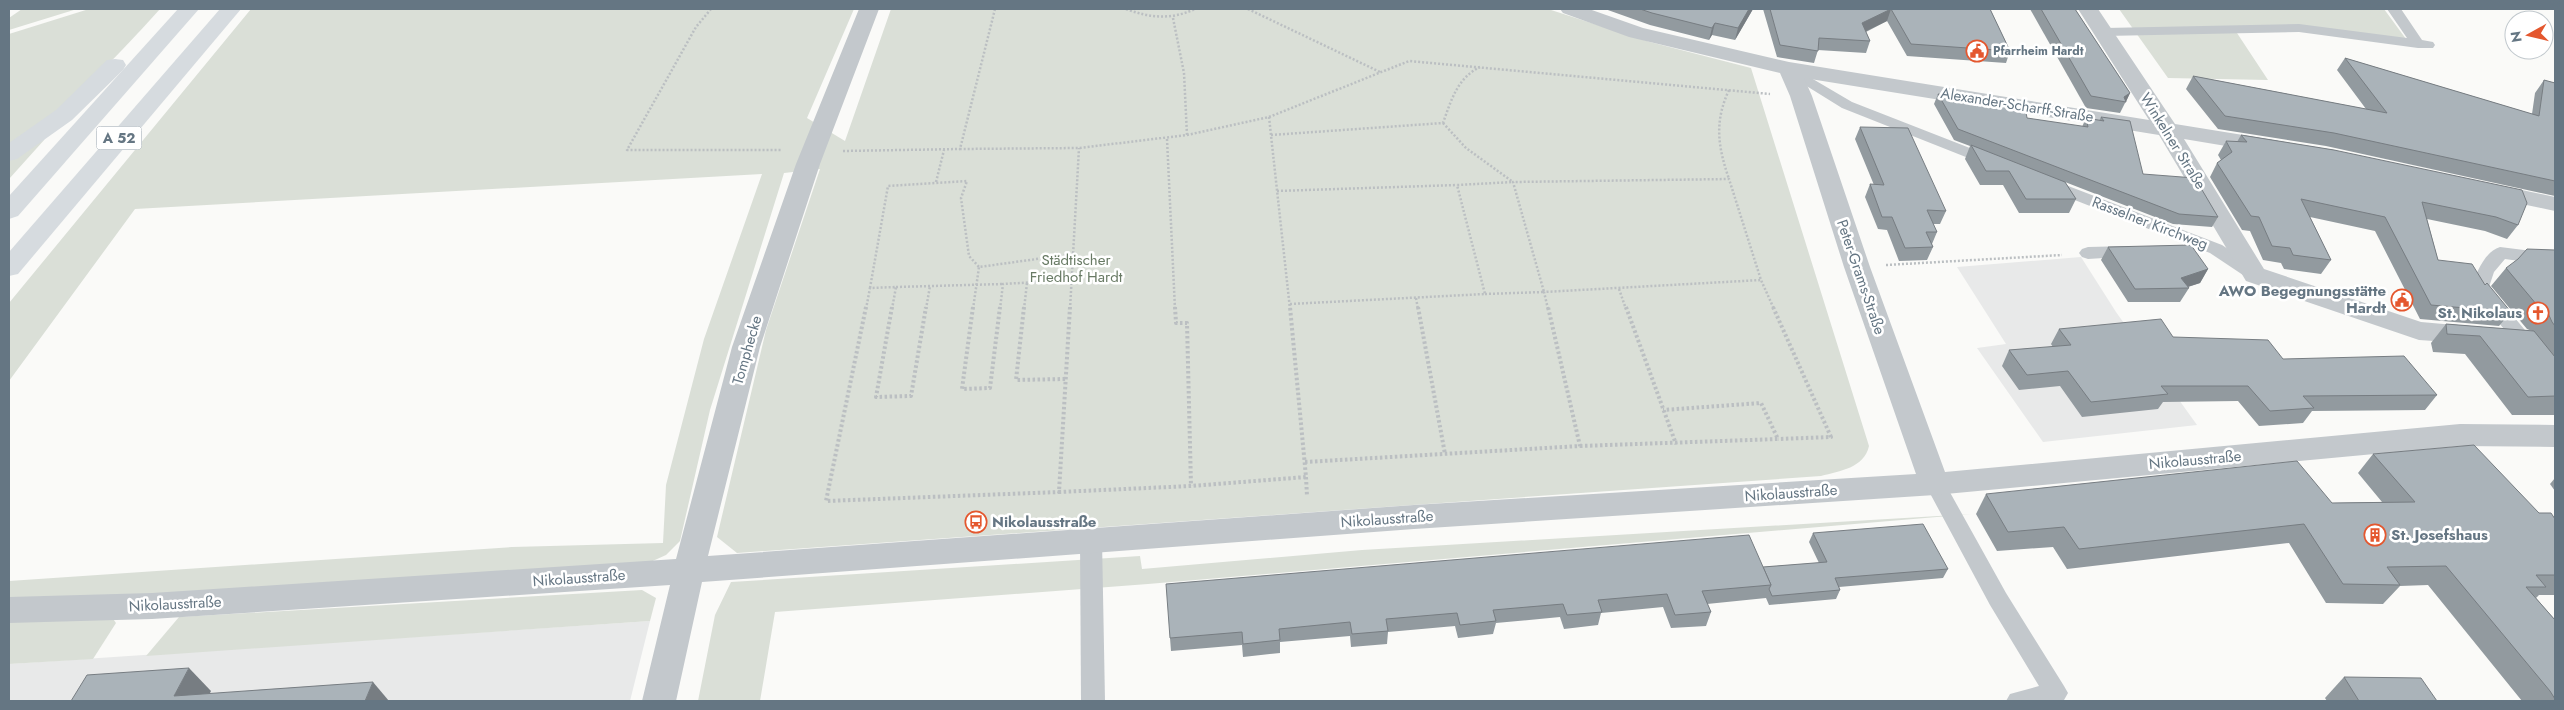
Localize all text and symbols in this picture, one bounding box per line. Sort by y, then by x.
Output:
north arrow [2504,10,2554,60]
text: N [2505,30,2527,44]
public building icon: Pfarrheim Hardt [1965,39,1989,63]
place label: Pfarrheim Hardt [1993,42,2084,60]
street label: Alexander-Scharff-Straße [1939,82,2095,128]
street label: Winkelner Straße [2135,89,2212,194]
road number: A 52 [96,126,142,150]
street label: Rasselner Kirchweg [2089,191,2211,255]
street label: Peter-Grams-Straße [1831,217,1891,338]
park label: Städtischer Friedhof Hardt [1030,249,1123,288]
place label: AWO Begegnungsstätte Hardt [2218,280,2386,319]
public building icon: AWO Begegnungsstätte Hardt [2390,288,2414,312]
church icon: St. Nikolaus [2526,301,2550,325]
place label: St. Nikolaus [2438,302,2522,324]
street label: Tomphecke [727,313,767,387]
street label: Nikolausstraße [2148,445,2242,475]
street label: Nikolausstraße [1744,479,1838,507]
street label: Nikolausstraße [1340,505,1434,533]
bus stop icon: Nikolausstraße [964,510,988,534]
place label: Nikolausstraße [992,511,1097,533]
building icon: St. Josefshaus [2363,523,2387,547]
place label: St. Josefshaus [2391,524,2488,546]
street label: Nikolausstraße [532,564,626,592]
street label: Nikolausstraße [128,591,222,617]

